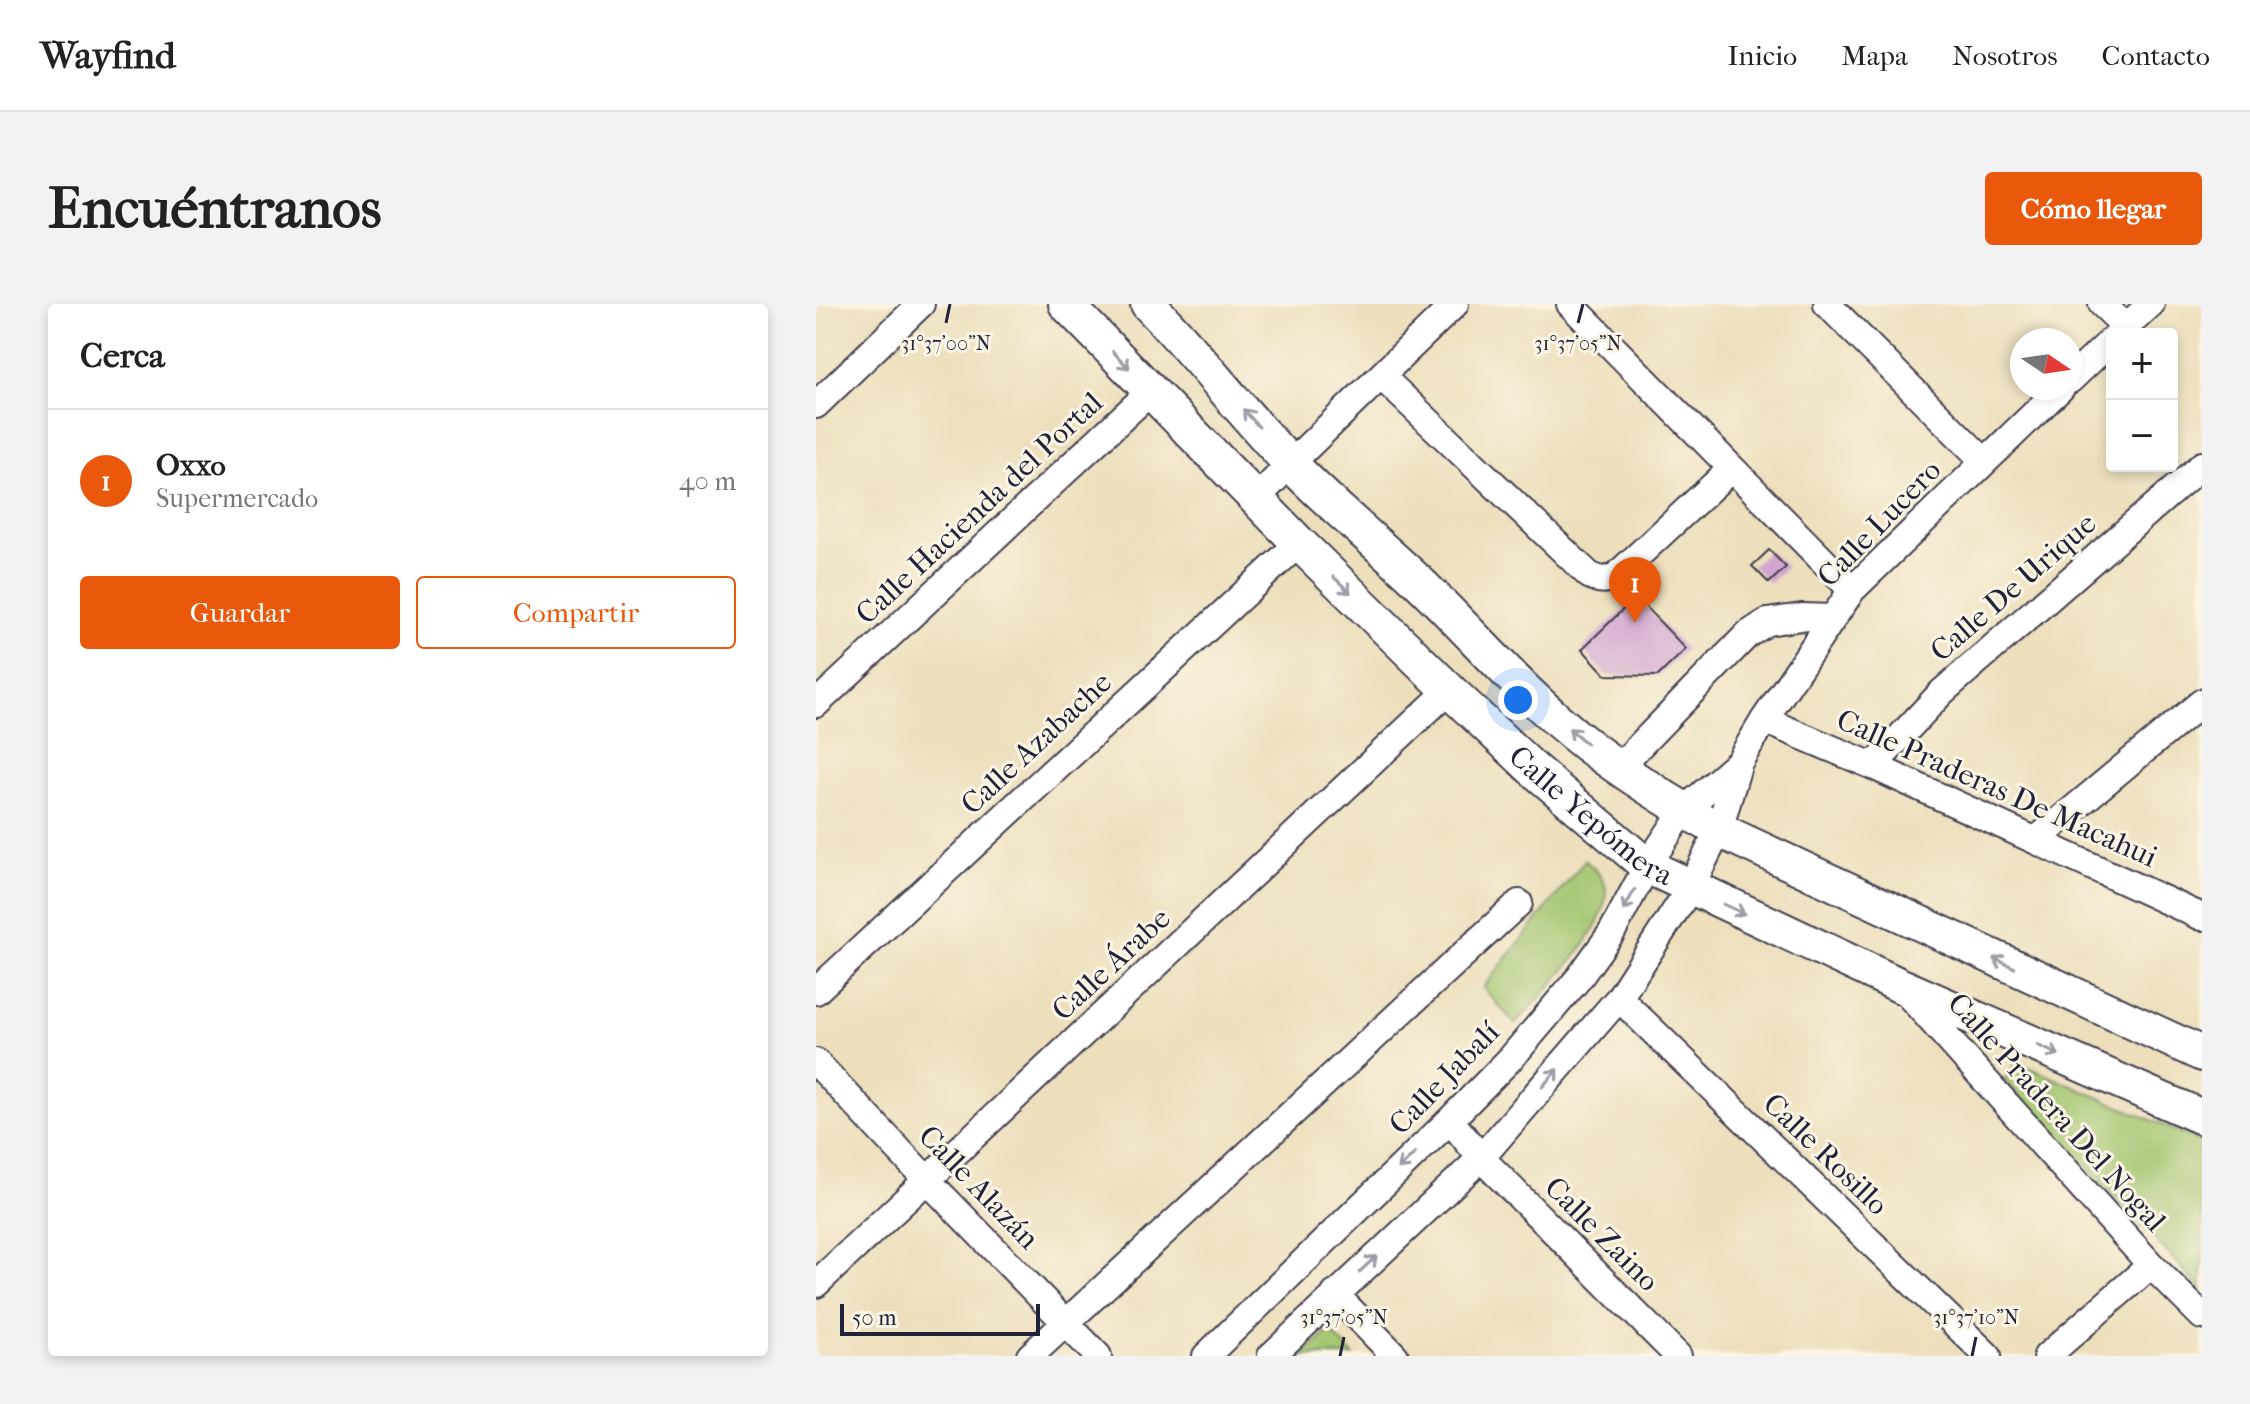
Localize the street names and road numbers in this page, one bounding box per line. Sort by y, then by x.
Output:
street label: Calle Hacienda del Portal [849,385,1110,632]
street label: Calle Lucero [1810,453,1948,594]
street label: Calle De Urique [1923,506,2103,669]
street label: Calle Azabache [954,665,1119,822]
street label: Calle Praderas De Macahui [1831,702,2162,875]
street label: Calle Yepómera [1502,739,1679,894]
street label: Calle Árabe [1045,901,1178,1028]
street label: Calle Pradera Del Nogal [1940,986,2173,1239]
street label: Calle Jabalí [1382,1014,1507,1142]
street label: Calle Rosillo [1756,1086,1895,1222]
street label: Calle Alazán [911,1118,1046,1257]
street label: Calle Zaino [1537,1170,1666,1299]

